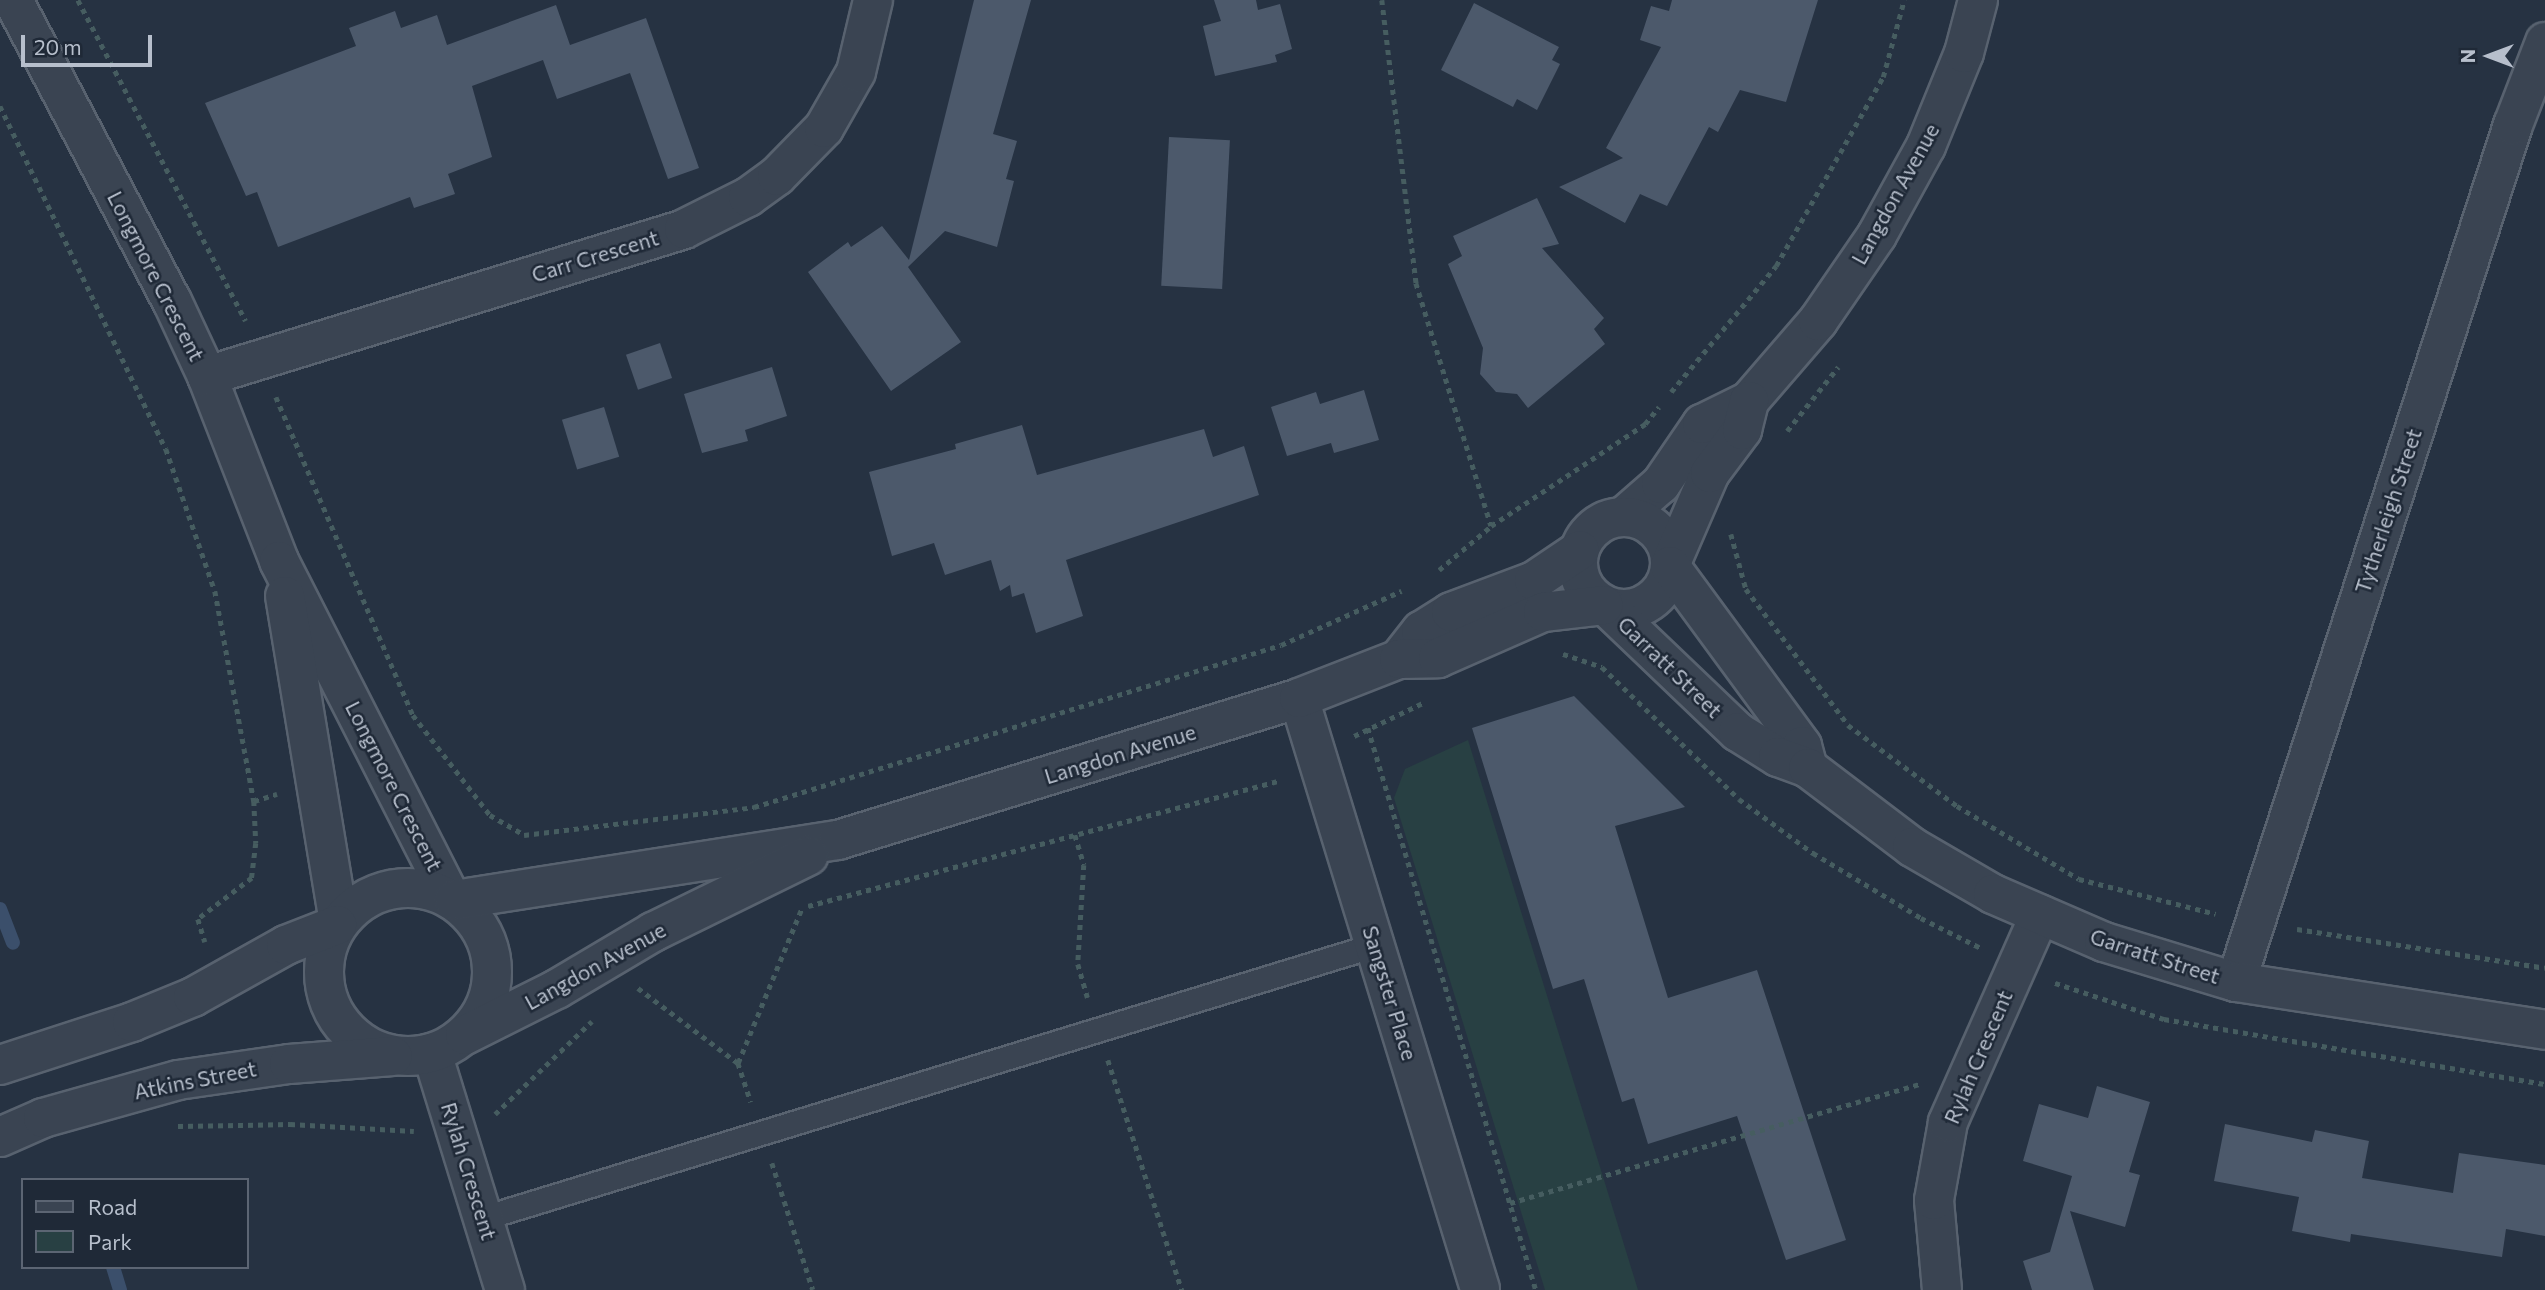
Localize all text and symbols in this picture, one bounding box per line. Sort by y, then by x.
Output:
scale bar [24,21,156,65]
north arrow [2454,21,2524,91]
text: 20 m [34,34,82,59]
text: N [2456,49,2479,63]
street label: Langdon Avenue [1846,119,1944,269]
street label: Longmore Crescent [102,187,210,365]
street label: Carr Crescent [529,225,661,287]
street label: Tytherleigh Street [2349,425,2427,597]
street label: Garratt Street [1613,611,1727,723]
street label: Longmore Crescent [340,697,448,875]
street label: Langdon Avenue [1041,719,1199,789]
street label: Langdon Avenue [520,917,670,1015]
street label: Sangster Place [1358,923,1422,1063]
street label: Garratt Street [2087,923,2223,989]
street label: Rylah Crescent [1939,987,2017,1127]
street label: Atkins Street [132,1056,258,1104]
street label: Rylah Crescent [436,1099,502,1243]
legend [21,1178,248,1269]
text: Road [88,1194,137,1219]
text: Park [88,1229,132,1254]

